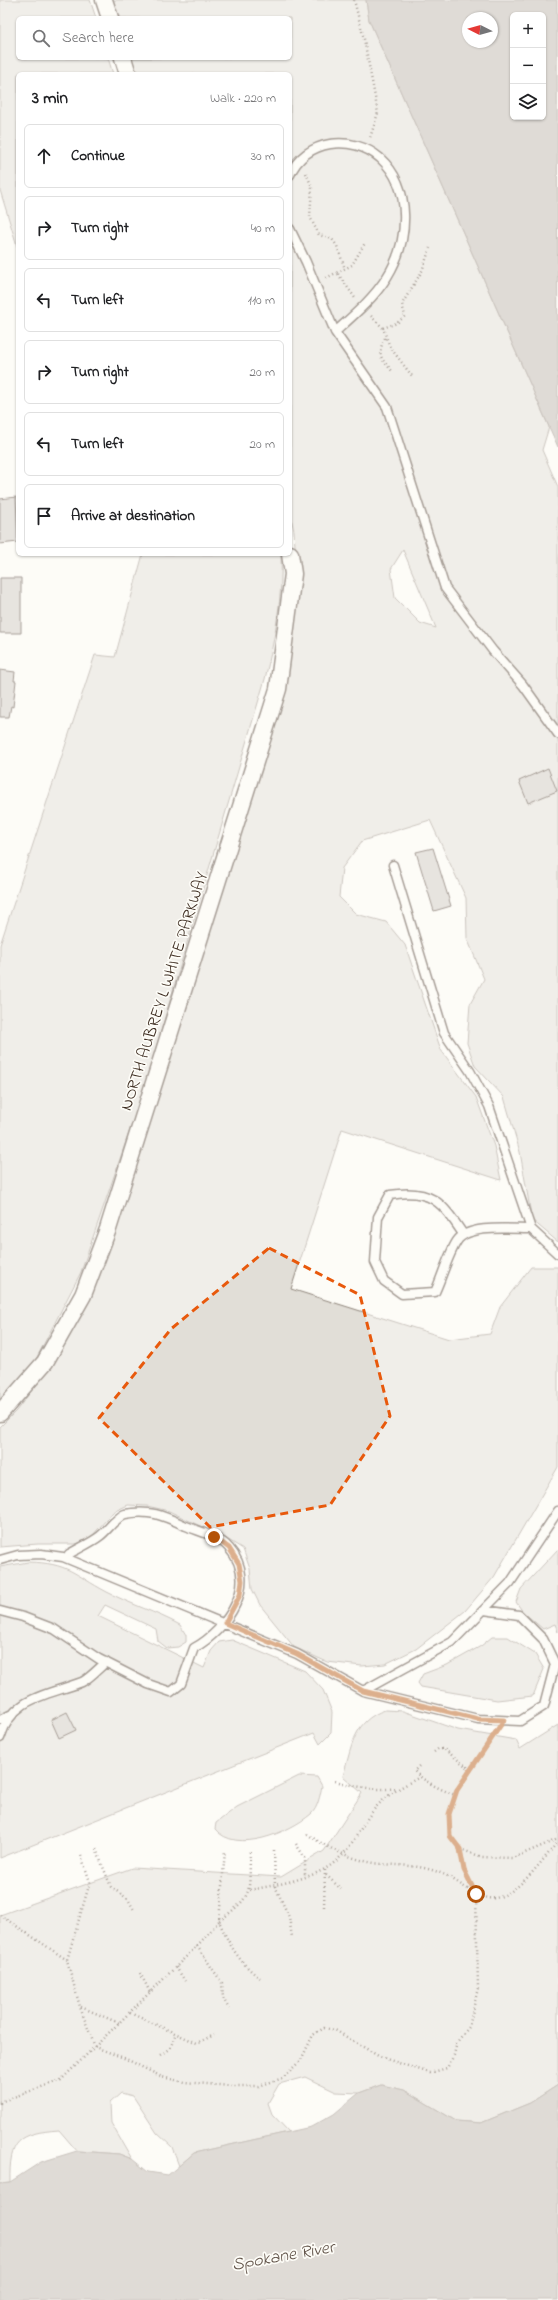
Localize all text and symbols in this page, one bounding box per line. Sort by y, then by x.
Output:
north arrow [462,12,498,48]
map controls [510,12,546,120]
button: + [510,12,546,48]
search box [16,16,292,60]
icon: search [30,27,52,49]
text: Search here [62,27,134,49]
button: − [510,48,546,84]
button: layers [510,84,546,120]
text: 3 min [32,86,68,111]
text: Walk · 220 m [210,89,276,108]
icon: ahead [33,145,55,167]
text: Continue [71,145,125,167]
text: 30 m [251,147,275,166]
icon: right [33,217,55,239]
text: Turn right [71,217,129,239]
text: 40 m [251,219,275,238]
icon: left [33,289,55,311]
text: Turn left [71,289,124,311]
text: 110 m [248,291,275,310]
icon: right [33,361,55,383]
text: Turn right [71,361,129,383]
text: 20 m [250,363,275,382]
icon: left [33,433,55,455]
text: Turn left [71,433,124,455]
text: 20 m [250,435,275,454]
icon: arrive [33,505,55,527]
text: Arrive at destination [71,505,195,527]
street label: NORTH AUBREY L WHITE PARKWAY [114,869,215,1114]
route end [205,1528,223,1546]
route start [467,1885,485,1903]
water label: Spokane River [230,2235,339,2279]

